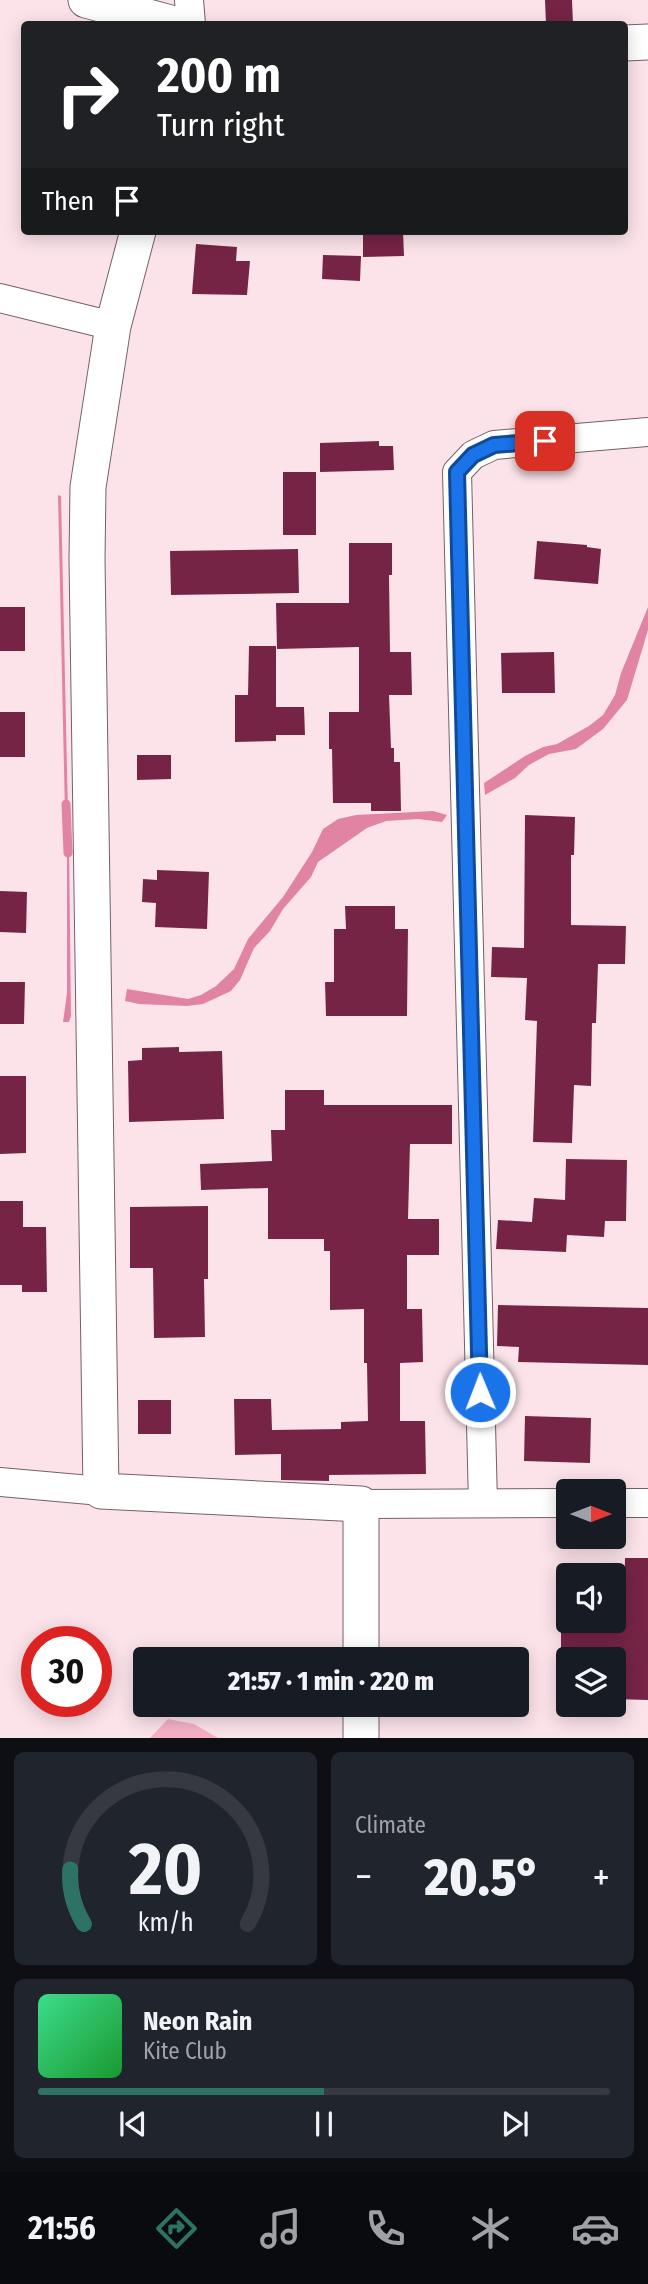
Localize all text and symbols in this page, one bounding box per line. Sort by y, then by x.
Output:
text: 200 m [157,46,281,105]
icon: right [42,49,133,140]
text: Turn right [157,106,284,144]
icon: arrive [108,182,146,220]
text: Then [42,186,94,217]
pin [515,411,575,471]
icon: arrive [526,422,564,460]
position arrow [443,1355,517,1429]
north arrow [556,1479,626,1549]
map controls [556,1479,626,1717]
button: sound [556,1563,626,1633]
speed limit sign: 30 [21,1626,112,1717]
button: layers [556,1647,626,1717]
text: 21:57 · 1 min · 220 m [228,1666,434,1697]
text: Climate [355,1811,426,1839]
text: 20 [128,1827,202,1914]
text: 20.5° [425,1846,540,1909]
text: − [355,1854,372,1900]
text: + [593,1854,610,1900]
text: km/h [138,1908,193,1938]
text: Neon Rain [143,2006,252,2037]
text: Kite Club [143,2037,227,2065]
icon: previous [114,2105,152,2143]
icon: pause [305,2105,343,2143]
icon: next [496,2105,534,2143]
icon: directions [152,2204,201,2253]
icon: music [256,2204,305,2253]
icon: phone [361,2204,410,2253]
icon: climate [466,2204,515,2253]
icon: car [571,2204,620,2253]
text: 21:56 [28,2209,96,2247]

